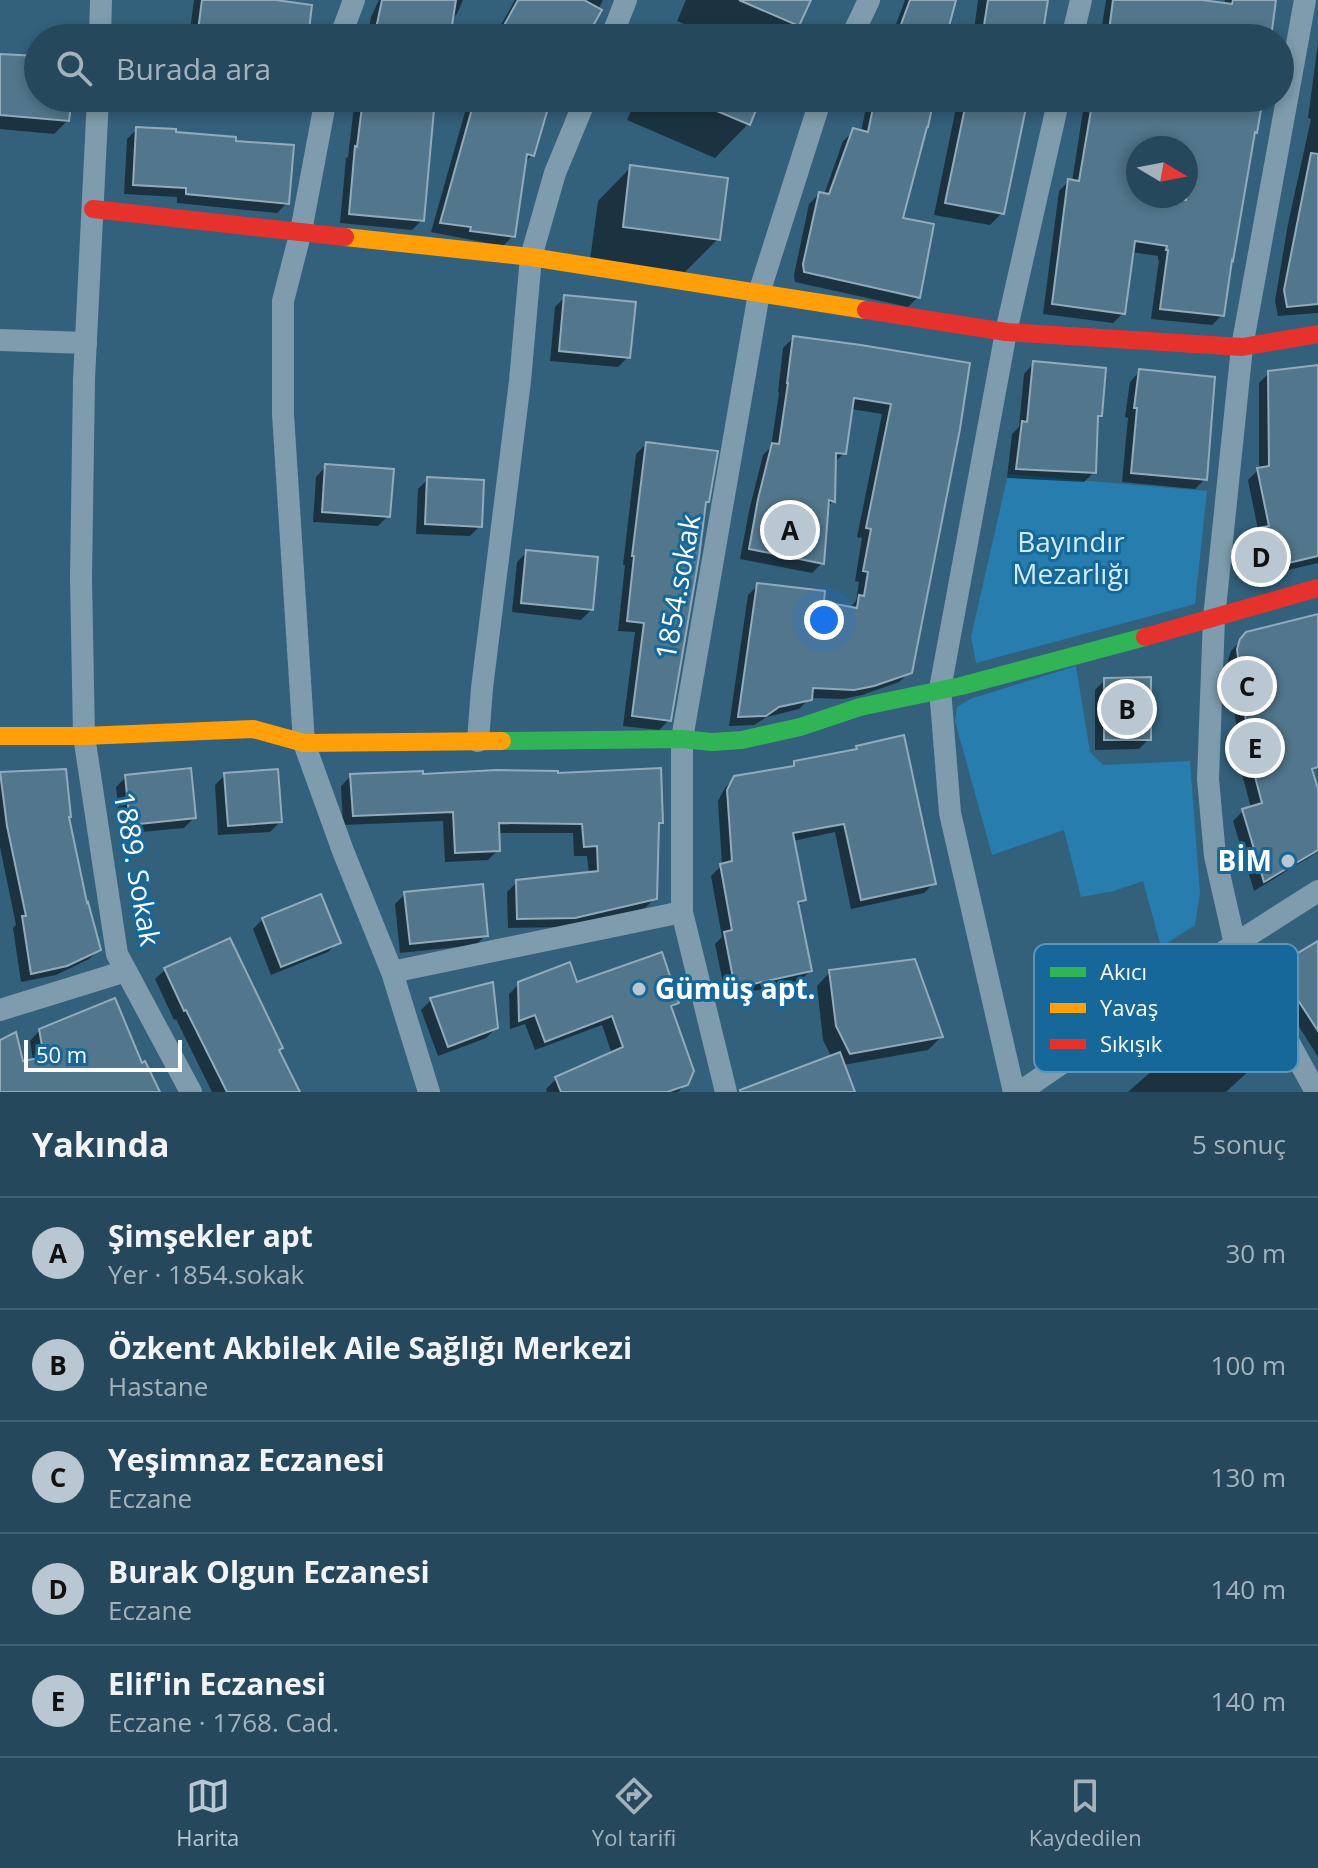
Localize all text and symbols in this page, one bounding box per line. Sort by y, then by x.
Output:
search box [24,24,1294,112]
icon: search [52,46,96,90]
text: Burada ara [116,48,271,89]
north arrow [1126,136,1198,208]
pin: A [764,500,816,560]
street label: 1854.sokak [646,511,709,662]
park label: Bayındır Mezarlığı [1012,522,1130,592]
pin: D [1235,527,1287,587]
your location [804,600,844,640]
pin: C [1221,656,1273,716]
pin: B [1101,679,1153,739]
pin: E [1229,718,1281,778]
street label: 1889. Sokak [106,789,170,949]
place label: BİM [1218,841,1272,879]
marker: BİM [1279,852,1297,870]
legend [1034,944,1298,1072]
text: Akıcı [1100,956,1147,986]
place label: Gümüş apt. [655,969,816,1007]
marker: Gümüş apt. [630,980,648,998]
text: Yavaş [1100,992,1158,1022]
text: Sıkışık [1100,1028,1163,1058]
scale bar [24,1036,182,1072]
text: 50 m [36,1039,87,1069]
text: Yakında [32,1121,170,1167]
text: 5 sonuç [1192,1126,1286,1162]
text: Şimşekler apt [108,1215,313,1256]
text: A [49,1235,67,1271]
text: 30 m [1225,1235,1286,1271]
text: Yer · 1854.sokak [108,1256,304,1292]
text: Özkent Akbilek Aile Sağlığı Merkezi [108,1327,632,1368]
text: B [49,1347,67,1383]
text: 100 m [1211,1347,1286,1383]
text: Hastane [108,1368,208,1404]
text: Yeşimnaz Eczanesi [108,1439,385,1480]
text: C [50,1459,66,1495]
text: 130 m [1211,1459,1286,1495]
text: Eczane [108,1480,192,1516]
text: Burak Olgun Eczanesi [108,1551,430,1592]
text: D [48,1571,68,1607]
text: 140 m [1211,1571,1286,1607]
text: Eczane [108,1592,192,1628]
text: Elif'in Eczanesi [108,1663,326,1704]
text: E [51,1683,65,1719]
text: 140 m [1211,1683,1286,1719]
text: Eczane · 1768. Cad. [108,1704,339,1740]
tab: Harita [176,1774,239,1852]
tab: Yol tarifi [592,1774,676,1852]
tab: Kaydedilen [1029,1774,1142,1852]

